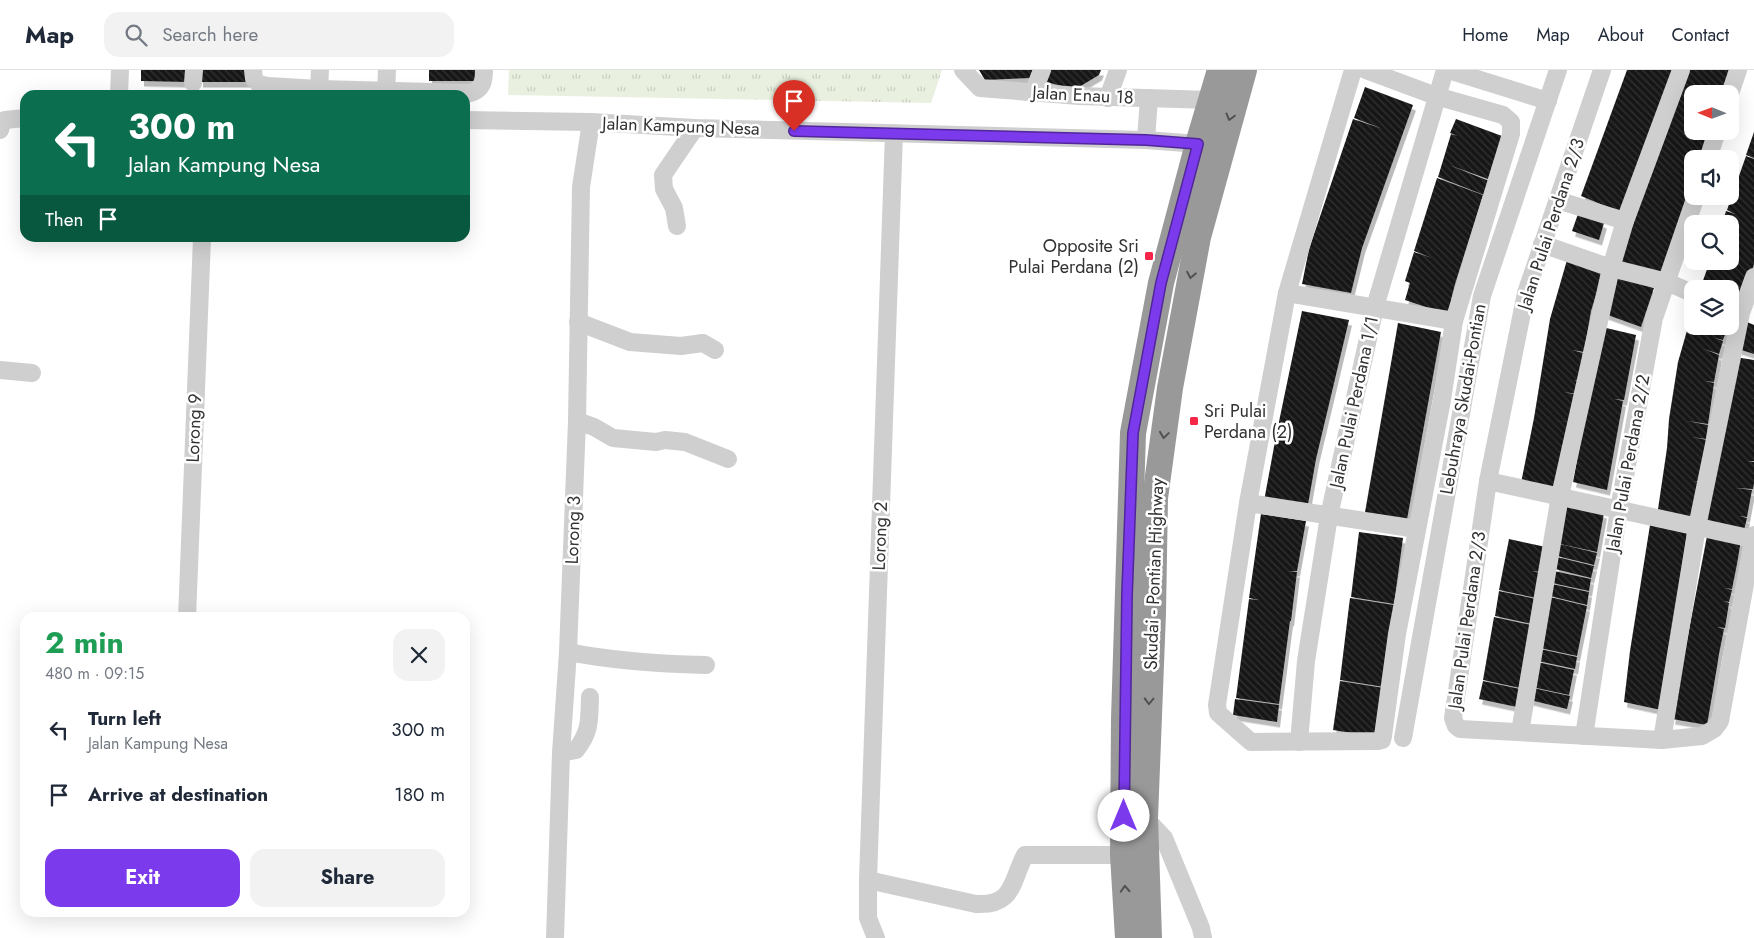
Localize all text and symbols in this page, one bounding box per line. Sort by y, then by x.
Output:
search box [104,12,454,57]
text: Map [25,17,74,52]
icon: search [122,21,150,49]
text: Search here [162,21,258,48]
text: Home [1462,22,1508,48]
text: Map [1536,22,1570,48]
text: About [1598,22,1643,48]
text: Contact [1671,22,1729,48]
street label: Jalan Enau 18 [1030,79,1134,111]
pin [773,80,815,131]
north arrow [1684,85,1739,140]
map controls [1684,85,1739,335]
icon: arrive [780,87,808,115]
text: 300 m [128,102,235,152]
icon: left [45,110,110,175]
street label: Jalan Kampung Nesa [600,110,760,142]
one-way arrow [1225,112,1236,121]
street label: Jalan Pulai Perdana 2/3 [1510,135,1591,315]
text: Jalan Kampung Nesa [128,148,320,180]
button: sound [1684,150,1739,205]
icon: arrive [94,205,122,233]
text: Then [45,206,84,233]
button: search [1684,215,1739,270]
place label: Opposite Sri Pulai Perdana (2) [1009,233,1139,280]
marker: Opposite Sri Pulai Perdana (2) [1143,250,1155,262]
one-way arrow [1187,270,1197,279]
button: layers [1684,280,1739,335]
street label: Lebuhraya Skudai-Pontian [1433,302,1493,496]
street label: Jalan Pulai Perdana 1/1 [1323,314,1385,492]
street label: Jalan Pulai Perdana 2/2 [1599,372,1656,556]
street label: Lorong 9 [180,393,208,463]
place label: Sri Pulai Perdana (2) [1204,398,1293,445]
marker: Sri Pulai Perdana (2) [1188,415,1200,427]
one-way arrow [1159,430,1169,439]
street label: Skudai - Pontian Highway [1138,477,1170,671]
street label: Lorong 3 [559,495,587,565]
street label: Lorong 2 [866,501,894,571]
street label: Jalan Pulai Perdana 2/3 [1441,529,1492,712]
text: 2 min [45,621,124,664]
button: close [393,629,445,681]
text: 480 m · 09:15 [45,662,144,685]
one-way arrow [1144,698,1155,706]
text: Turn left [88,705,161,732]
icon: left [45,716,73,744]
text: 300 m [391,716,445,743]
text: Jalan Kampung Nesa [88,732,228,755]
icon: arrive [45,781,73,809]
text: Arrive at destination [88,781,268,808]
text: 180 m [394,781,445,808]
position arrow [1097,789,1149,841]
button: Exit [45,849,240,907]
button: Share [250,849,445,907]
one-way arrow [1120,885,1131,893]

